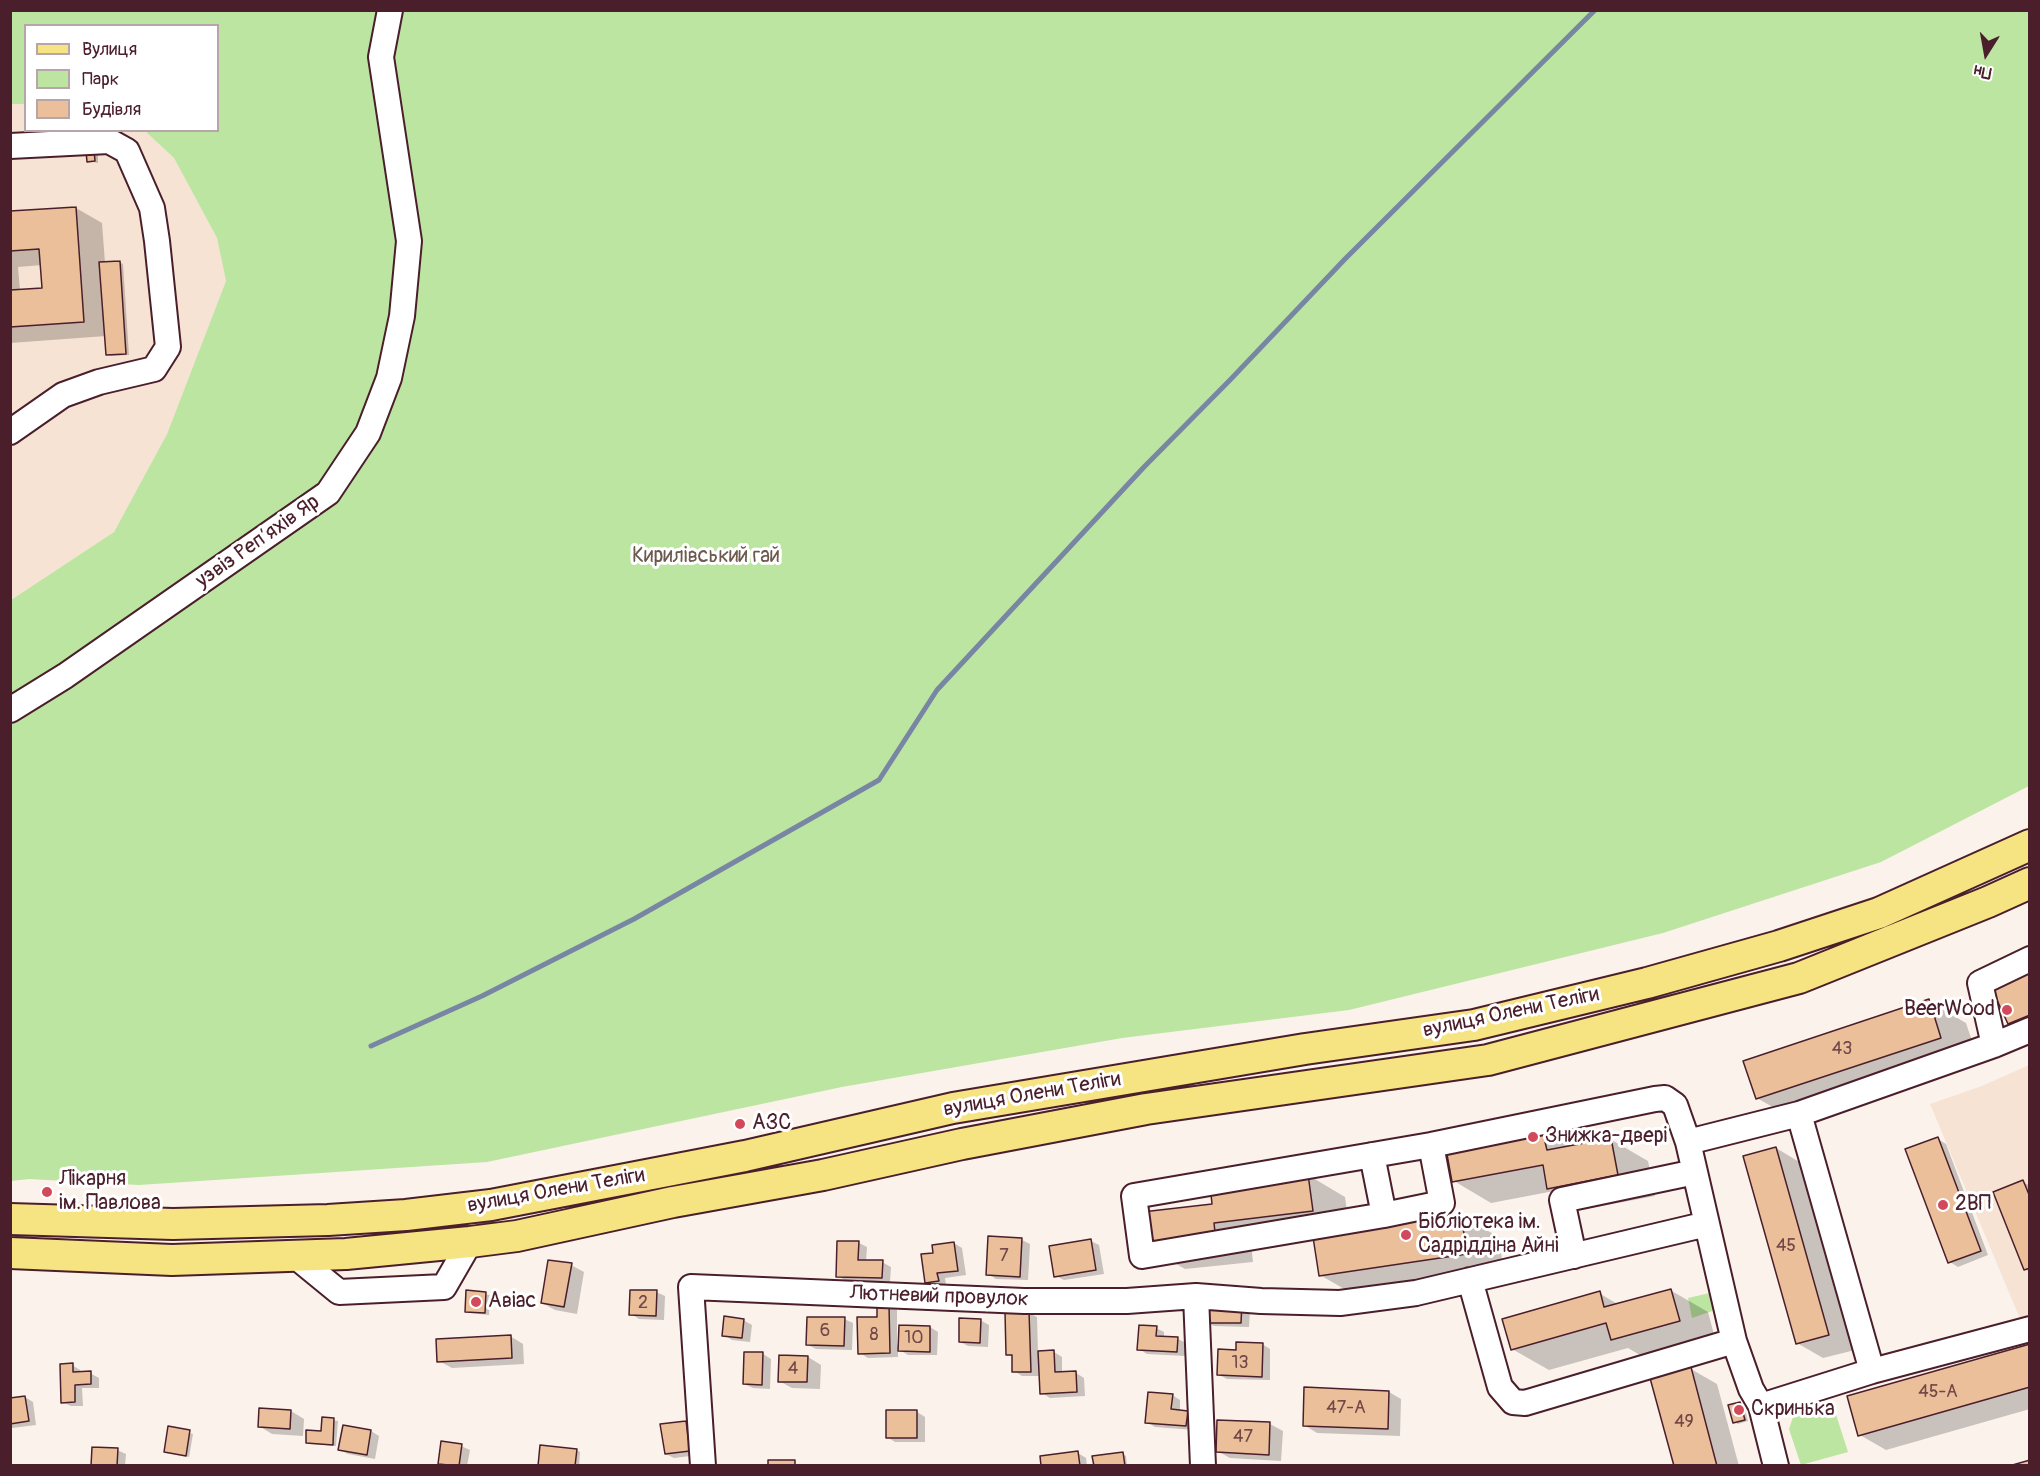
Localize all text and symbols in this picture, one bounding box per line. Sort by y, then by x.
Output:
legend [24,24,219,132]
north arrow [1956,24,2016,84]
text: Вулиця [82,38,137,61]
text: Пн [1972,60,1993,83]
text: Парк [82,68,119,91]
text: Будівля [82,98,141,121]
street label: узвіз Репʼяхів Яр [191,490,325,594]
park label: Кирилівський гай [632,544,780,570]
street label: вулиця Олени Теліги [1420,982,1602,1044]
place label: BeerWood [1904,997,1995,1023]
marker: BeerWood [2000,1003,2014,1017]
house number: 43 [1832,1038,1852,1060]
street label: вулиця Олени Теліги [941,1067,1123,1123]
place label: АЗС [752,1111,791,1137]
marker: АЗС [733,1117,747,1131]
place label: Знижка-двері [1545,1124,1667,1150]
marker: Знижка-двері [1526,1130,1540,1144]
street label: вулиця Олени Теліги [465,1163,647,1219]
place label: Лікарня ім. Павлова [59,1167,161,1217]
marker: Лікарня ім. Павлова [40,1185,54,1199]
place label: 2ВП [1955,1192,1991,1218]
marker: 2ВП [1936,1198,1950,1212]
place label: Бібліотека ім. Садріддіна Айні [1418,1210,1559,1260]
marker: Бібліотека ім. Садріддіна Айні [1399,1228,1413,1242]
house number: 45 [1776,1235,1796,1257]
house number: 7 [999,1245,1009,1267]
street label: Лютневий провулок [849,1281,1029,1313]
place label: Авіас [488,1289,536,1315]
house number: 2 [638,1292,648,1314]
marker: Авіас [469,1295,483,1309]
house number: 6 [820,1320,830,1342]
house number: 8 [869,1324,879,1346]
house number: 10 [904,1327,924,1349]
house number: 13 [1231,1352,1249,1374]
house number: 4 [788,1358,798,1380]
house number: 45-А [1918,1381,1958,1403]
house number: 47-А [1326,1397,1366,1419]
place label: Скринька [1751,1397,1835,1423]
marker: Скринька [1732,1403,1746,1417]
house number: 49 [1674,1411,1694,1433]
house number: 47 [1233,1426,1253,1448]

